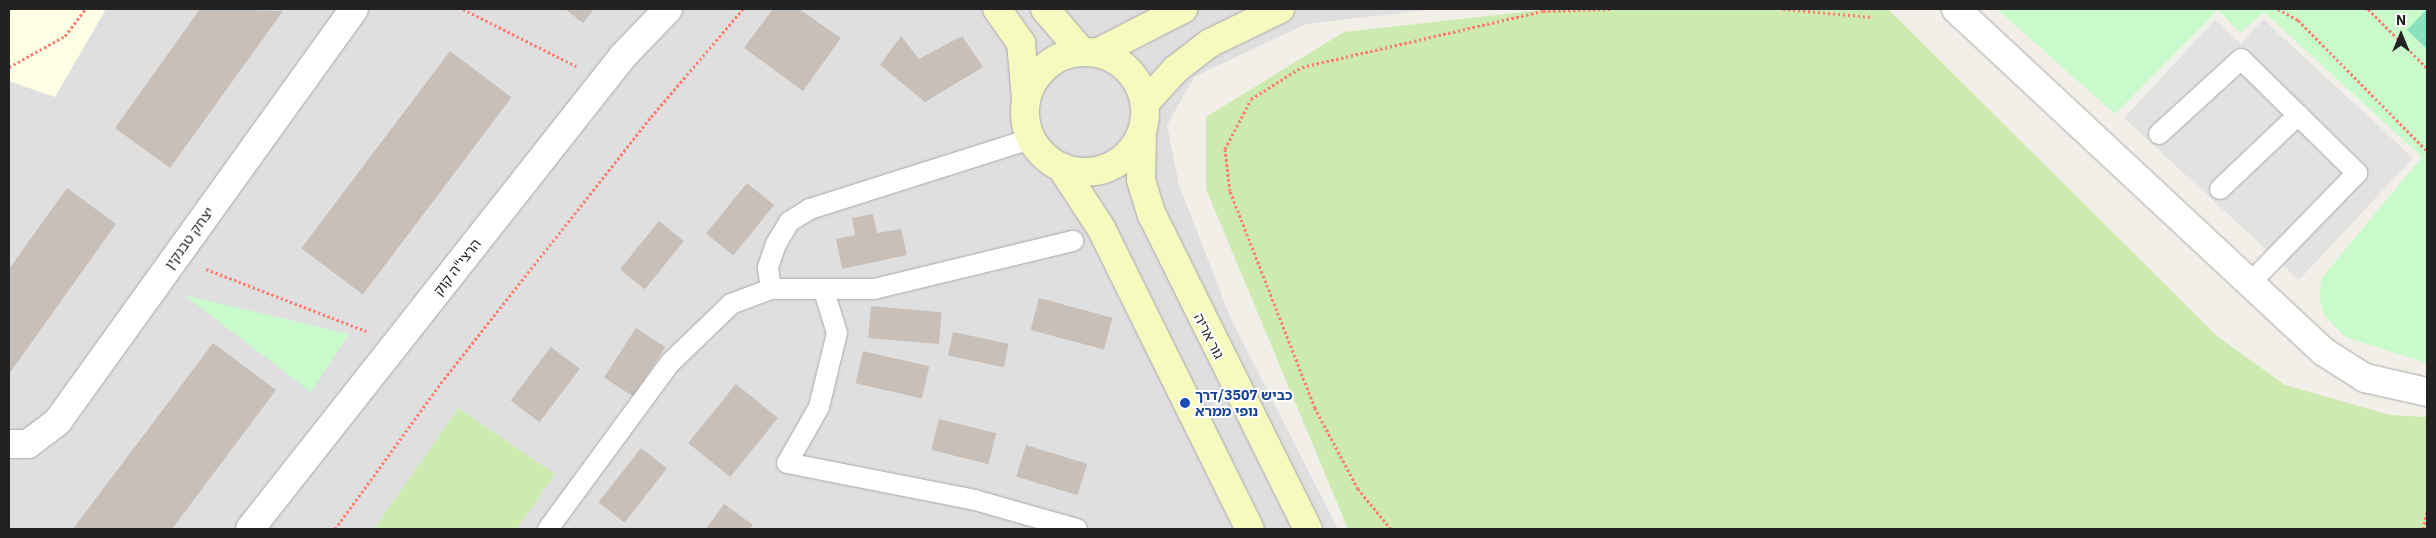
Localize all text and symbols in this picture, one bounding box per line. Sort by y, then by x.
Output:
north arrow [2376,10,2426,60]
text: N [2396,11,2406,29]
street label: יצחק טבנקין [161,204,217,272]
street label: הרצי"ה קוק [430,235,484,299]
street label: גור אריה [1190,310,1228,362]
place label: כביש 3507/דרך נופי ממרא [1195,387,1292,420]
marker: כביש 3507/דרך נופי ממרא [1179,397,1191,409]

